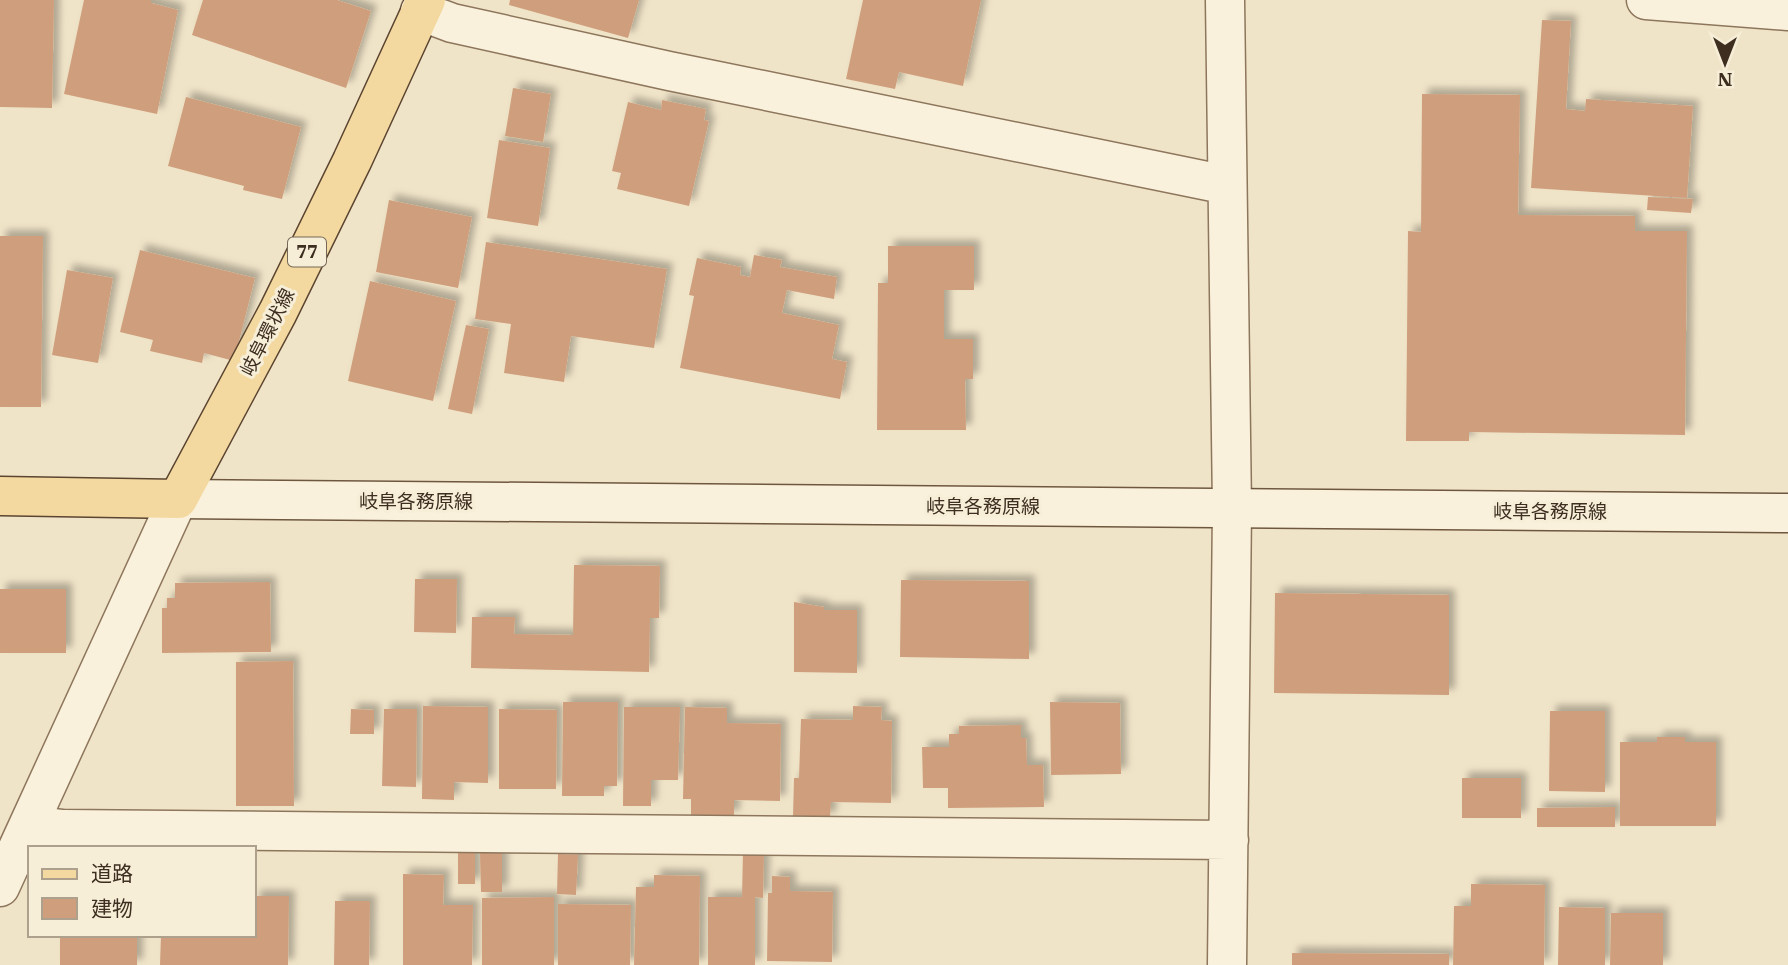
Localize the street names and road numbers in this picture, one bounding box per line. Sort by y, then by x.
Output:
road number: 77 [288,238,326,266]
street label: 岐阜環状線 [235,284,299,380]
street label: 岐阜各務原線 [359,489,473,513]
street label: 岐阜各務原線 [926,494,1040,518]
street label: 岐阜各務原線 [1493,499,1607,523]

